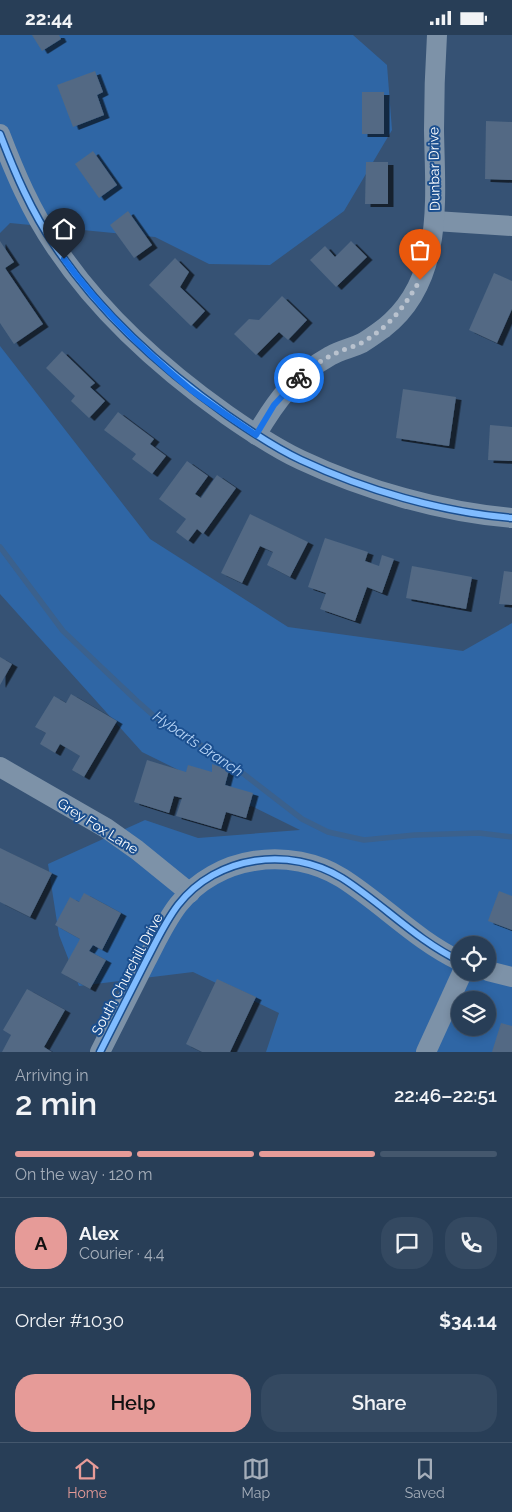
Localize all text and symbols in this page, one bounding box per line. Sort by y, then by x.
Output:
text: 22:44 [25,7,73,29]
street label: Dunbar Drive [425,127,443,211]
pin [43,208,85,259]
icon: home [50,215,78,243]
pin [399,229,441,280]
icon: bag [406,236,434,264]
courier [274,353,324,403]
icon: bike [285,364,313,392]
water label: Hybarts Branch [150,707,246,781]
street label: Grey Fox Lane [55,795,141,857]
street label: South Churchill Drive [88,910,166,1038]
map controls [451,936,496,1036]
button: locate [451,936,496,981]
button: layers [451,991,496,1036]
text: Arriving in [15,1066,89,1085]
text: 22:46–22:51 [394,1084,497,1106]
text: 2 min [15,1085,97,1122]
text: On the way · 120 m [15,1165,153,1184]
button: chat [381,1217,433,1269]
button: phone [445,1217,497,1269]
text: Alex [79,1222,119,1244]
text: A [35,1232,47,1254]
text: Courier · 4.4 [79,1244,164,1263]
text: Order #1030 [15,1309,124,1331]
text: $34.14 [439,1309,497,1331]
button: Help [15,1374,251,1432]
button: Share [261,1374,497,1432]
tab: Home [67,1455,107,1501]
tab: Map [242,1455,270,1501]
tab: Saved [405,1455,445,1501]

